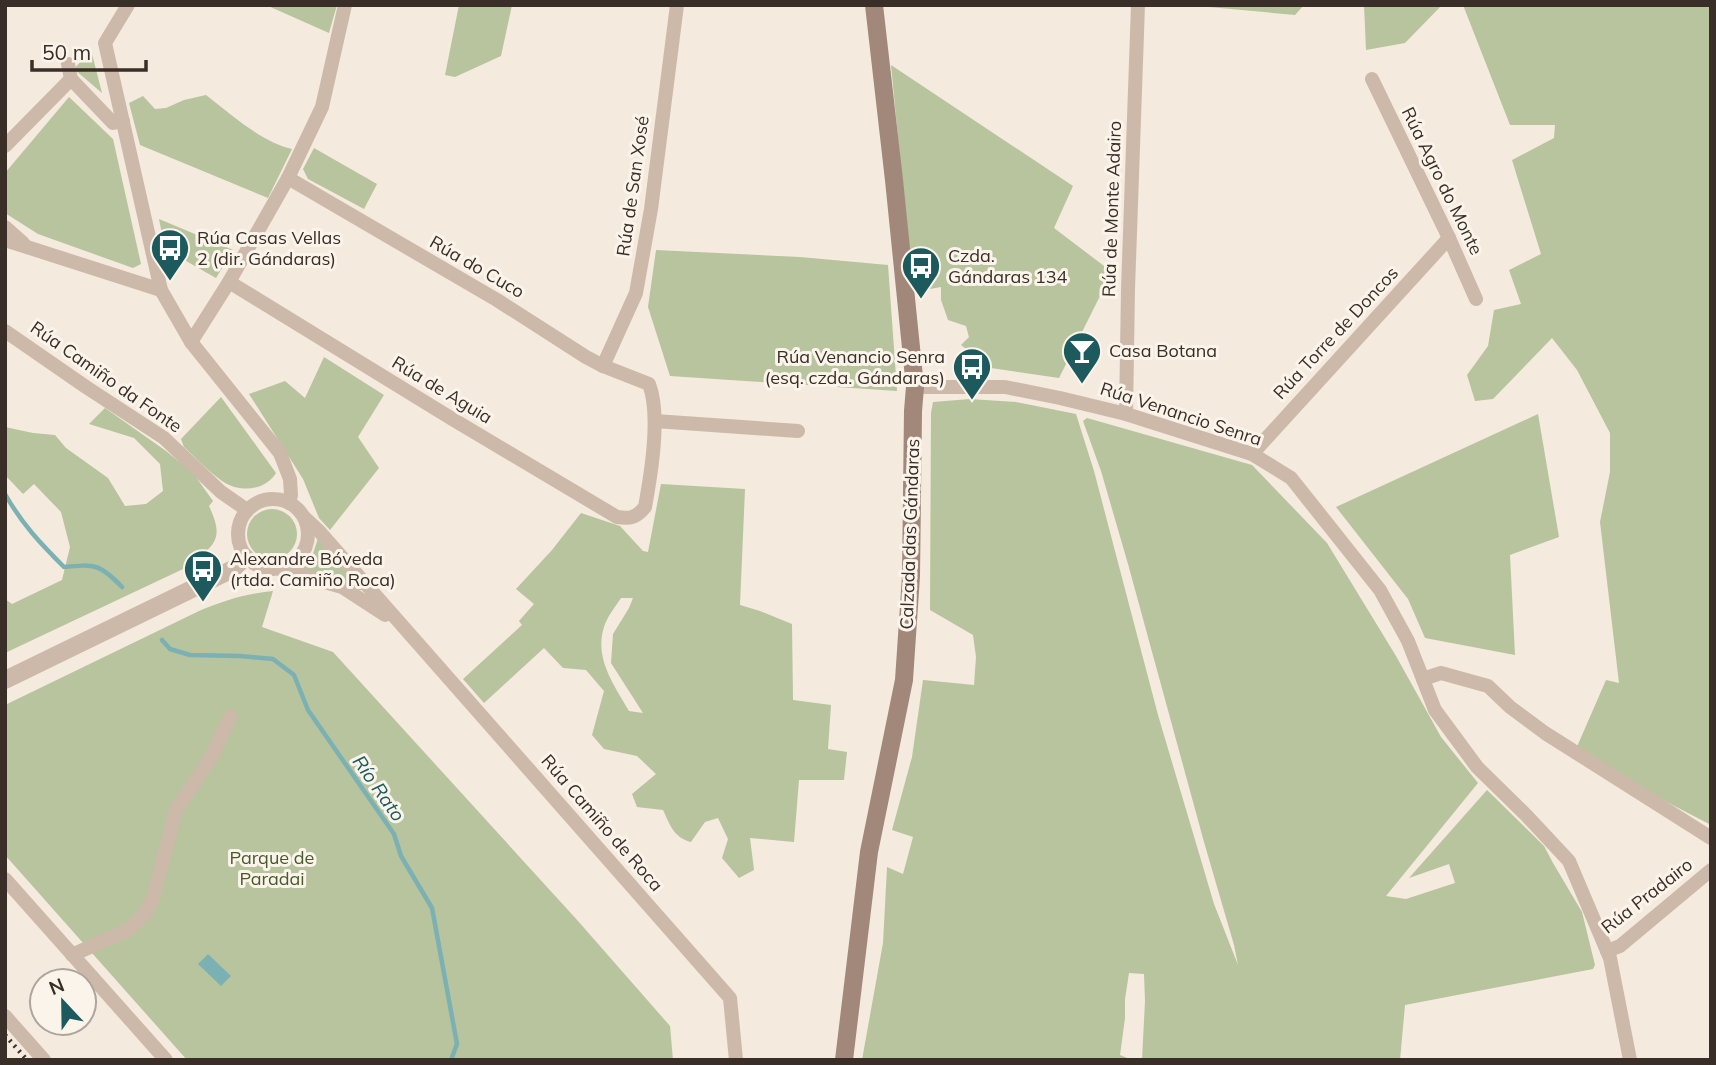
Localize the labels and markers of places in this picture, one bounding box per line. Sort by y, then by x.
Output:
place label: Rúa Casas Vellas 2 (dir. Gándaras) [197,226,341,270]
bus stop icon: Rúa Casas Vellas 2 (dir. Gándaras) [149,227,191,282]
place label: Czda. Gándaras 134 [948,244,1068,288]
bus stop icon: Czda. Gándaras 134 [900,245,942,300]
bar icon: Casa Botana [1061,330,1103,385]
place label: Casa Botana [1109,339,1217,362]
place label: Rúa Venancio Senra (esq. czda. Gándaras) [765,345,945,389]
bus stop icon: Rúa Venancio Senra (esq. czda. Gándaras) [951,346,993,401]
place label: Alexandre Bóveda (rtda. Camiño Roca) [230,547,396,591]
bus stop icon: Alexandre Bóveda (rtda. Camiño Roca) [182,548,224,603]

